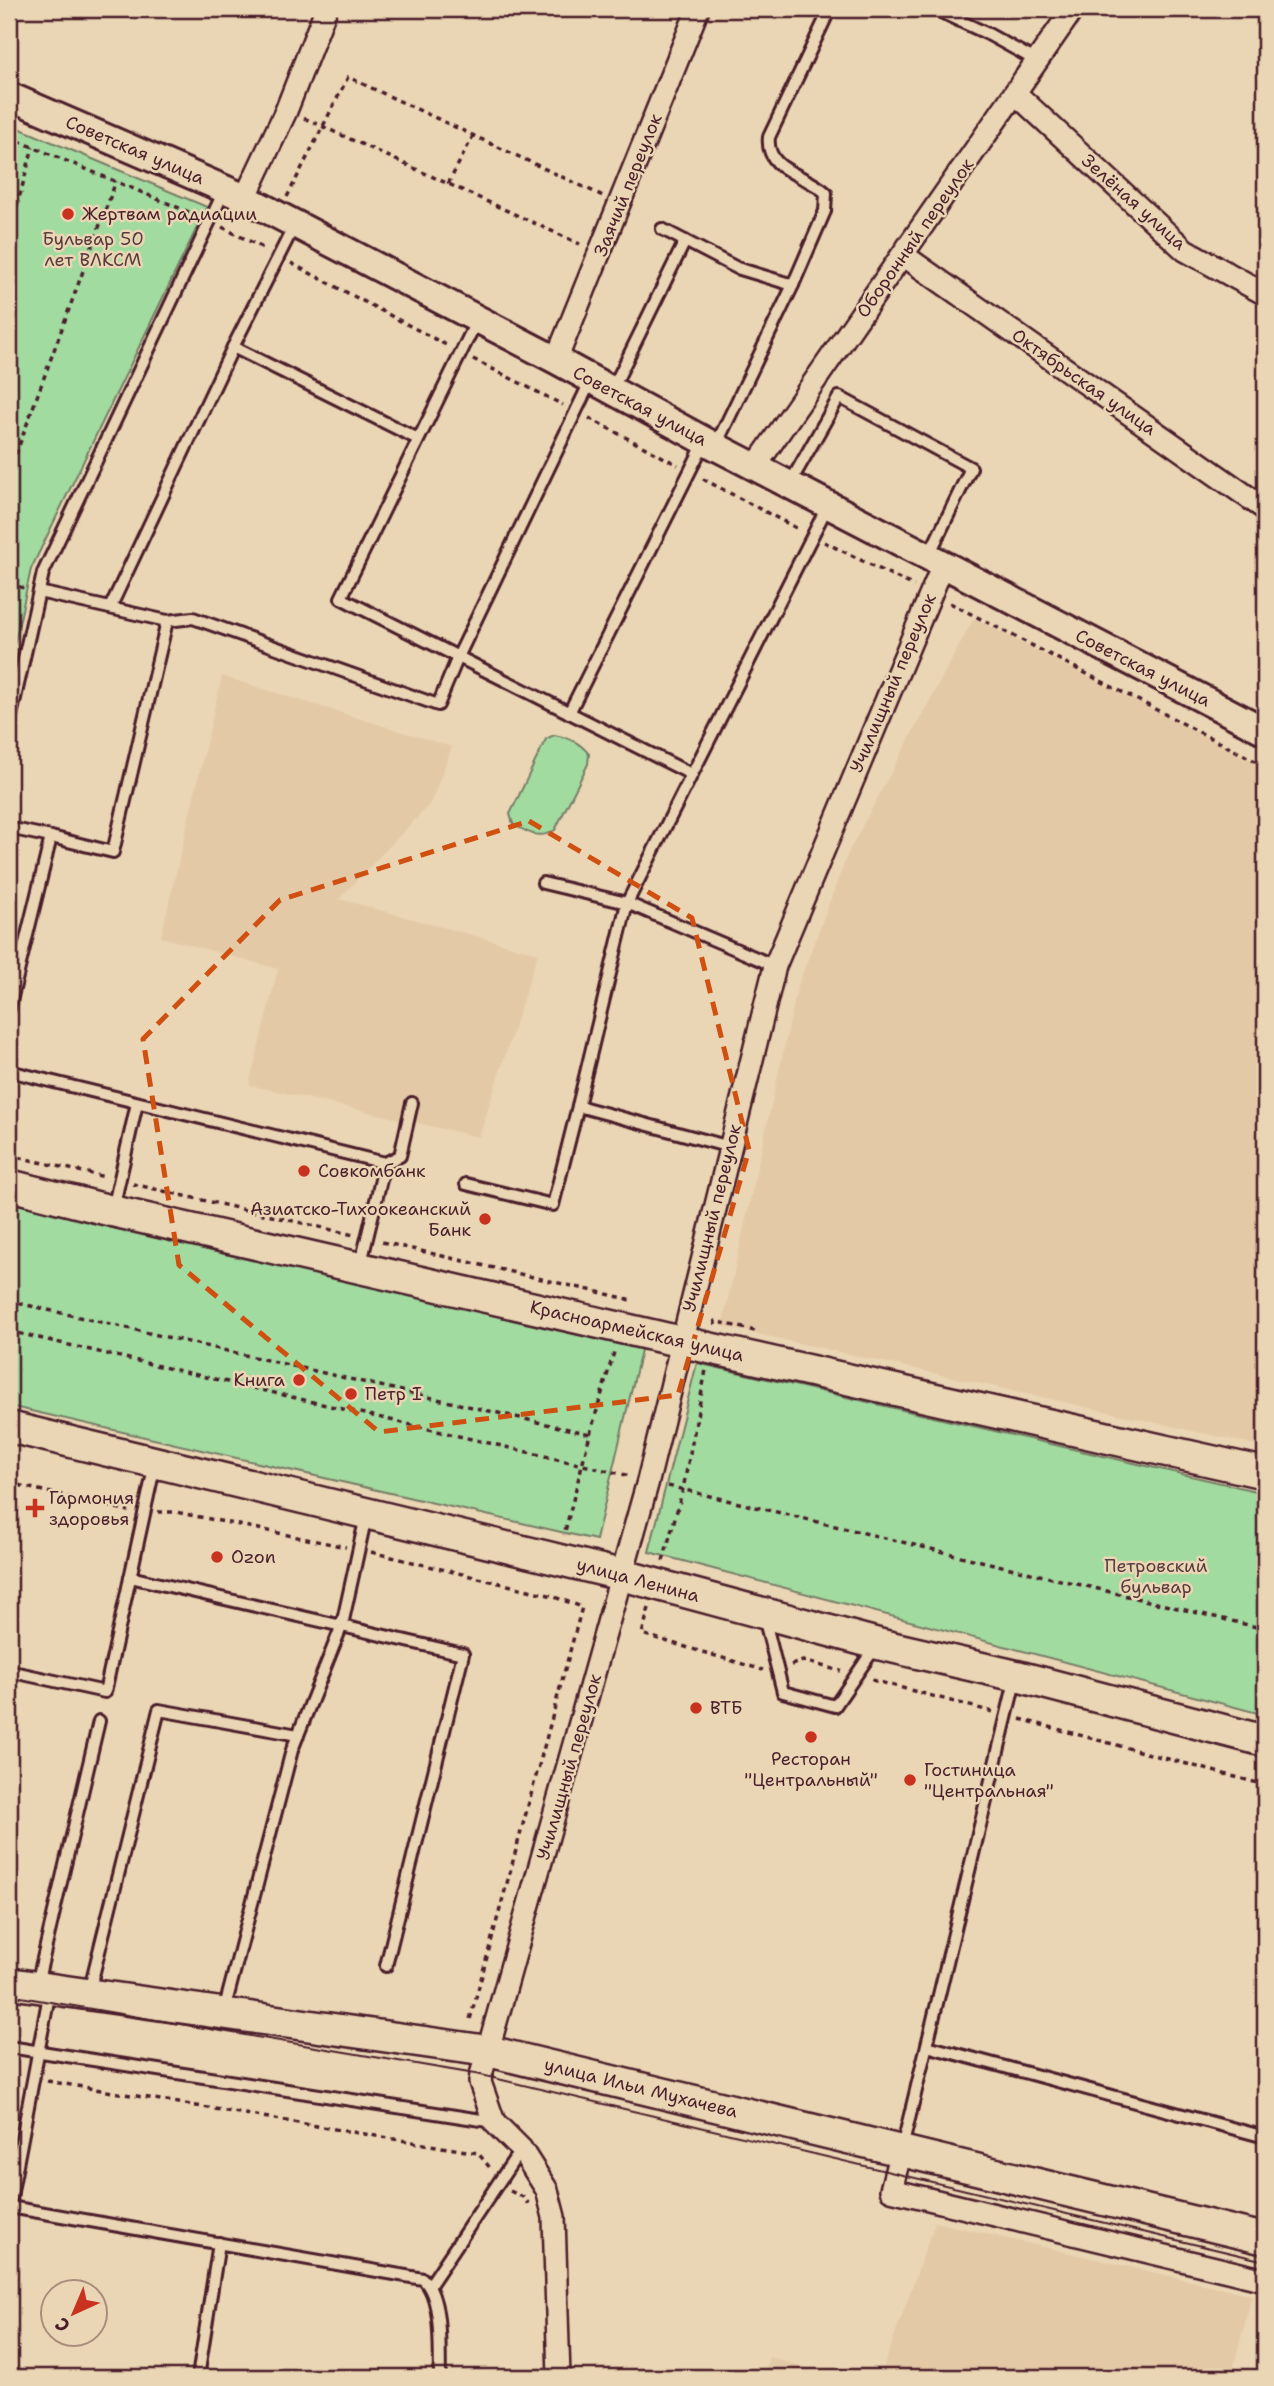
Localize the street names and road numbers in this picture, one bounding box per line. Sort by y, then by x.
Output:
street label: Советская улица [62,110,208,190]
street label: Заячий переулок [588,110,668,260]
street label: Зелёная улица [1077,149,1191,255]
street label: Оборонный переулок [851,153,979,322]
street label: Октябрьская улица [1007,323,1161,441]
street label: Советская улица [569,360,711,452]
street label: Училищный переулок [844,589,942,776]
street label: Советская улица [1071,624,1215,712]
street label: Училищный переулок [677,1121,747,1314]
street label: Красноармейская улица [528,1295,746,1367]
street label: улица Ленина [574,1552,702,1608]
street label: Училищный переулок [531,1671,607,1863]
street label: улица Ильи Мухачева [542,2052,740,2124]

